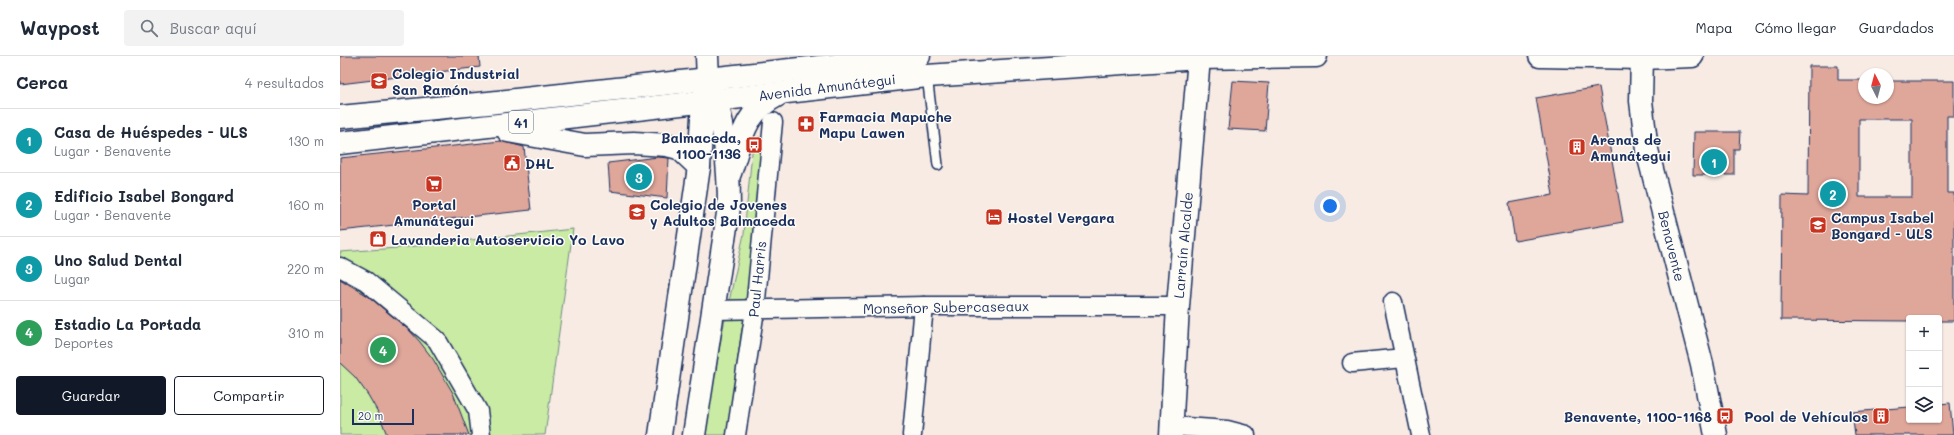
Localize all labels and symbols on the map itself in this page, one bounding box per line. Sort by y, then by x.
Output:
place label: Colegio Industrial San Ramón [392,64,519,99]
north arrow [1858,68,1894,104]
street label: Avenida Amunátegui [757,69,897,105]
school or university icon: Colegio Industrial San Ramón [369,71,389,91]
place label: Farmacia Mapuche Mapu Lawen [819,107,952,142]
road number: 41 [509,111,533,133]
pharmacy icon: Farmacia Mapuche Mapu Lawen [796,114,816,134]
place label: Balmaceda, 1100-1136 [661,128,741,163]
place label: Arenas de Amunátegui [1590,130,1671,165]
bus stop icon: Balmaceda, 1100-1136 [744,135,764,155]
building icon: Arenas de Amunátegui [1567,137,1587,157]
pin: 1 [1701,147,1727,177]
public building icon: DHL [502,153,522,173]
place label: DHL [525,154,554,173]
pin: 3 [626,162,652,192]
supermarket icon: Portal Amunátegui [424,174,444,194]
pin: 2 [1820,179,1846,209]
street label: Larraín Alcalde [1169,191,1197,299]
place label: Portal Amunátegui [393,195,475,230]
place label: Colegio de Jovenes y Adultos Balmaceda [650,195,796,230]
your location [1320,196,1340,216]
school or university icon: Colegio de Jovenes y Adultos Balmaceda [627,202,647,222]
hotel icon: Hostel Vergara [984,207,1004,227]
place label: Hostel Vergara [1007,208,1115,227]
place label: Campus Isabel Bongard - ULS [1831,208,1934,243]
street label: Benavente [1654,209,1690,283]
school or university icon: Campus Isabel Bongard - ULS [1808,215,1828,235]
shop icon: Lavanderia Autoservicio Yo Lavo [368,229,388,249]
place label: Lavanderia Autoservicio Yo Lavo [391,230,625,249]
street label: Paul Harris [744,240,770,318]
street label: Monseñor Subercaseaux [863,296,1029,318]
pin: 4 [370,335,396,365]
bus stop icon: Benavente, 1100-1168 [1715,406,1735,426]
building icon: Pool de Vehículos [1871,406,1891,426]
scale bar [352,407,414,426]
place label: Benavente, 1100-1168 [1564,407,1712,426]
place label: Pool de Vehículos [1744,407,1868,426]

